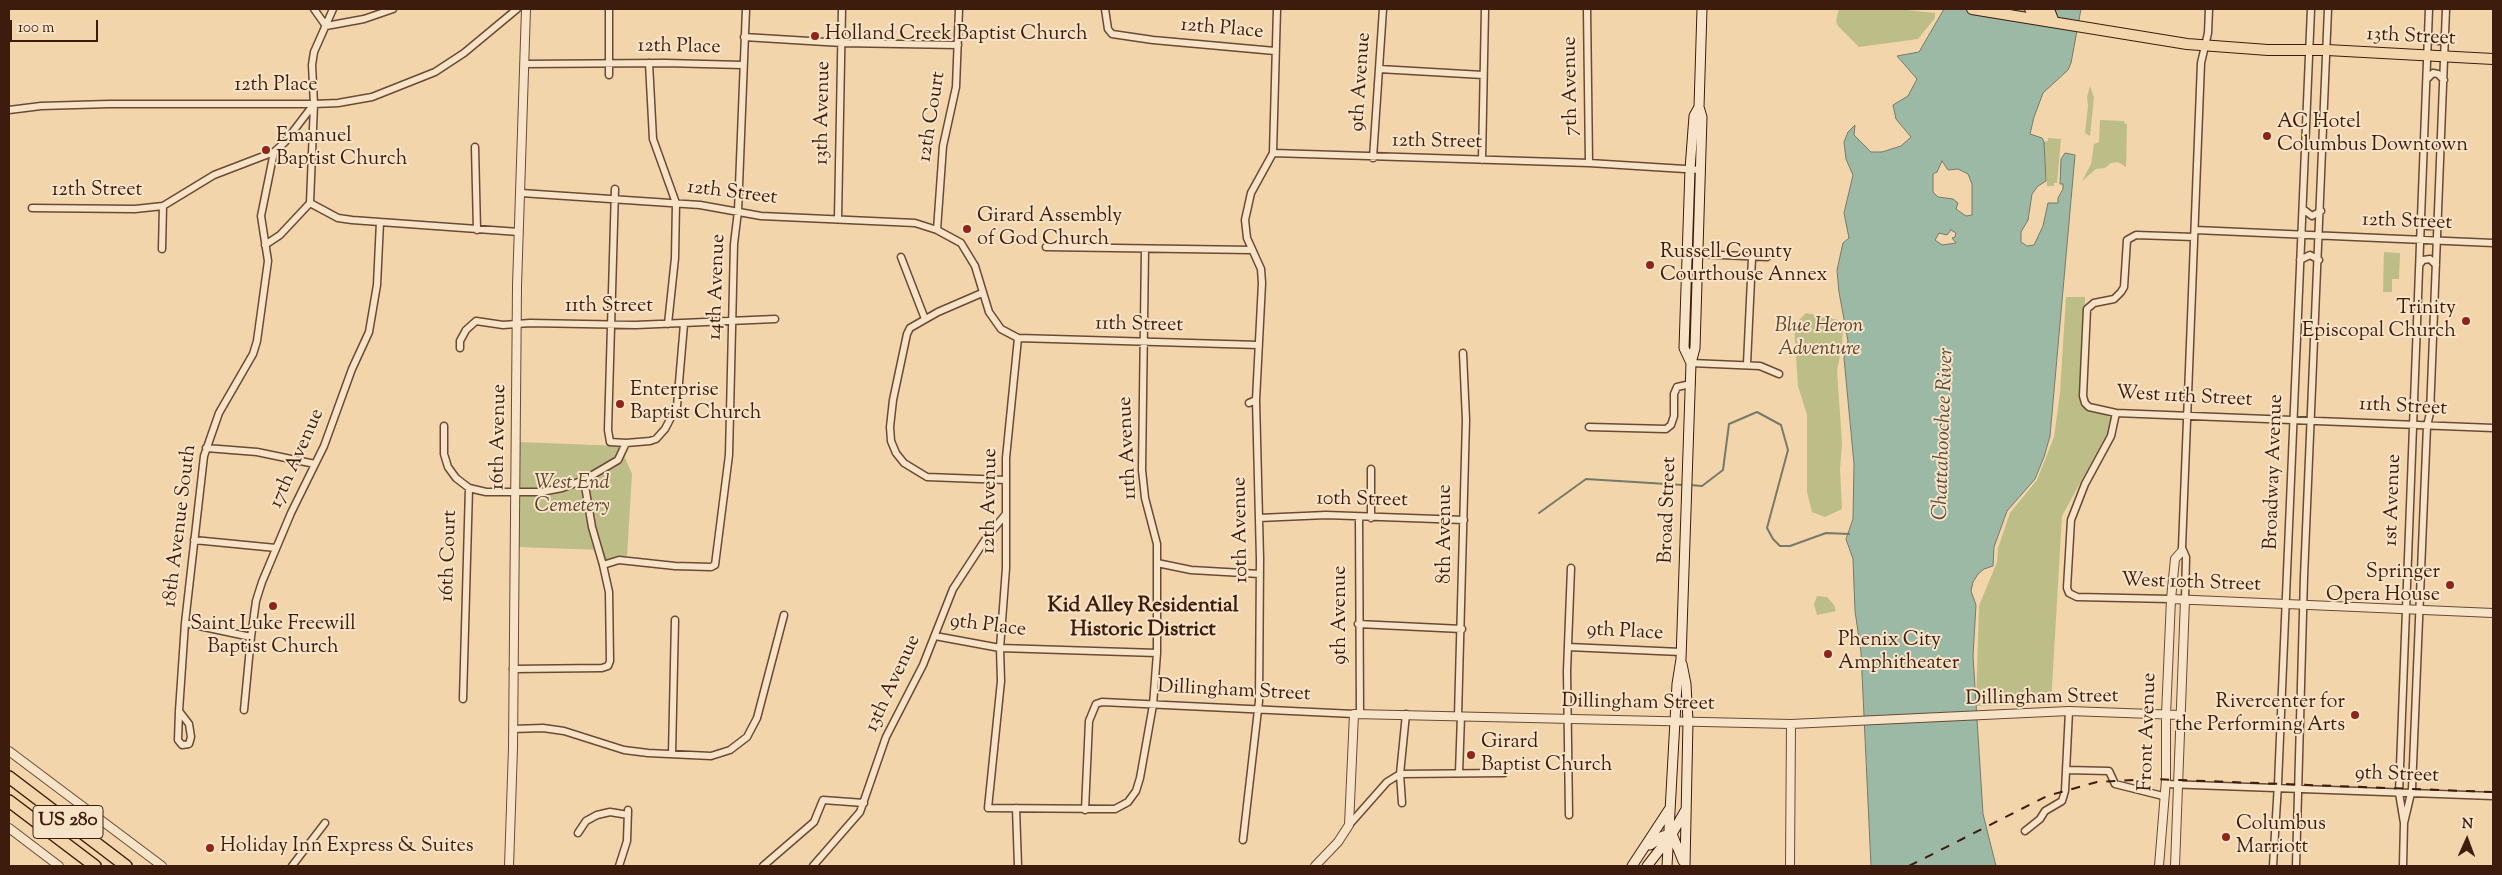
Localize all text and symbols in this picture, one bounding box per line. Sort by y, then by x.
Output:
scale bar [12,10,100,42]
street label: 12th Place [1180,14,1264,46]
text: 100 m [18,18,54,39]
place label: Holland Creek Baptist Church [825,24,1088,48]
street label: 13th Street [2366,24,2456,52]
marker: Holland Creek Baptist Church [809,30,821,42]
street label: 9th Avenue [1347,32,1377,132]
street label: 12th Place [637,35,721,61]
street label: 7th Avenue [1559,36,1585,136]
street label: 13th Avenue [811,61,837,165]
street label: 12th Court [914,70,952,164]
street label: 12th Place [234,75,318,99]
place label: AC Hotel Columbus Downtown [2277,112,2468,159]
place label: Emanuel Baptist Church [276,126,407,173]
street label: 12th Street [1392,130,1482,156]
marker: AC Hotel Columbus Downtown [2261,130,2273,142]
marker: Emanuel Baptist Church [260,144,272,156]
street label: 12th Street [686,177,778,211]
street label: 12th Street [52,180,142,204]
place label: Girard Assembly of God Church [977,206,1122,253]
street label: 12th Street [2361,209,2453,237]
marker: Girard Assembly of God Church [961,223,973,235]
street label: 14th Avenue [704,233,732,341]
place label: Russell County Courthouse Annex [1660,242,1828,289]
marker: Russell County Courthouse Annex [1644,259,1656,271]
street label: 11th Street [565,296,653,320]
place label: Trinity Episcopal Church [2302,298,2456,345]
street label: 11th Street [1095,313,1183,339]
marker: Trinity Episcopal Church [2460,315,2472,327]
park label: Blue Heron Adventure [1775,316,1863,363]
water label: Chattahoochee River [1929,347,1961,521]
place label: Enterprise Baptist Church [630,380,761,427]
street label: West 11th Street [2115,382,2253,414]
street label: 16th Avenue [487,384,513,490]
street label: Broadway Avenue [2260,394,2290,550]
street label: 11th Street [2358,394,2448,422]
street label: 11th Avenue [1114,396,1144,500]
marker: Enterprise Baptist Church [614,398,626,410]
street label: 17th Avenue [265,405,331,513]
street label: 18th Avenue South [159,443,203,609]
street label: 12th Avenue [978,448,1004,554]
street label: 1st Avenue [2380,453,2408,547]
street label: Broad Street [1655,456,1683,564]
park label: West End Cemetery [534,473,610,520]
street label: 10th Avenue [1229,476,1255,584]
street label: 8th Avenue [1435,484,1459,584]
street label: 10th Street [1316,488,1408,514]
street label: 16th Court [436,510,464,602]
place label: Springer Opera House [2326,562,2440,609]
street label: 9th Avenue [1330,565,1354,665]
street label: West 10th Street [2121,570,2261,598]
marker: Springer Opera House [2444,579,2456,591]
district label: Kid Alley Residential Historic District [1047,594,1239,644]
marker: Saint Luke Freewill Baptist Church [267,600,279,612]
street label: 9th Place [949,610,1027,644]
place label: Saint Luke Freewill Baptist Church [190,614,356,661]
street label: 9th Place [1586,619,1664,647]
place label: Phenix City Amphitheater [1838,630,1959,677]
street label: 13th Avenue [861,632,927,736]
marker: Phenix City Amphitheater [1822,648,1834,660]
street label: Front Avenue [2135,672,2163,792]
street label: Dillingham Street [1157,676,1311,708]
street label: Dillingham Street [1965,686,2119,712]
street label: Dillingham Street [1561,691,1715,717]
place label: Rivercenter for the Performing Arts [2175,692,2345,739]
marker: Rivercenter for the Performing Arts [2349,709,2361,721]
place label: Girard Baptist Church [1481,732,1612,779]
marker: Girard Baptist Church [1465,749,1477,761]
street label: 9th Street [2355,763,2439,789]
road number: US 280 [33,806,103,839]
place label: Columbus Marriott [2236,814,2326,861]
north arrow [2442,815,2492,865]
text: N [2462,815,2473,835]
marker: Columbus Marriott [2220,831,2232,843]
place label: Holiday Inn Express & Suites [220,836,474,860]
marker: Holiday Inn Express & Suites [204,842,216,854]

